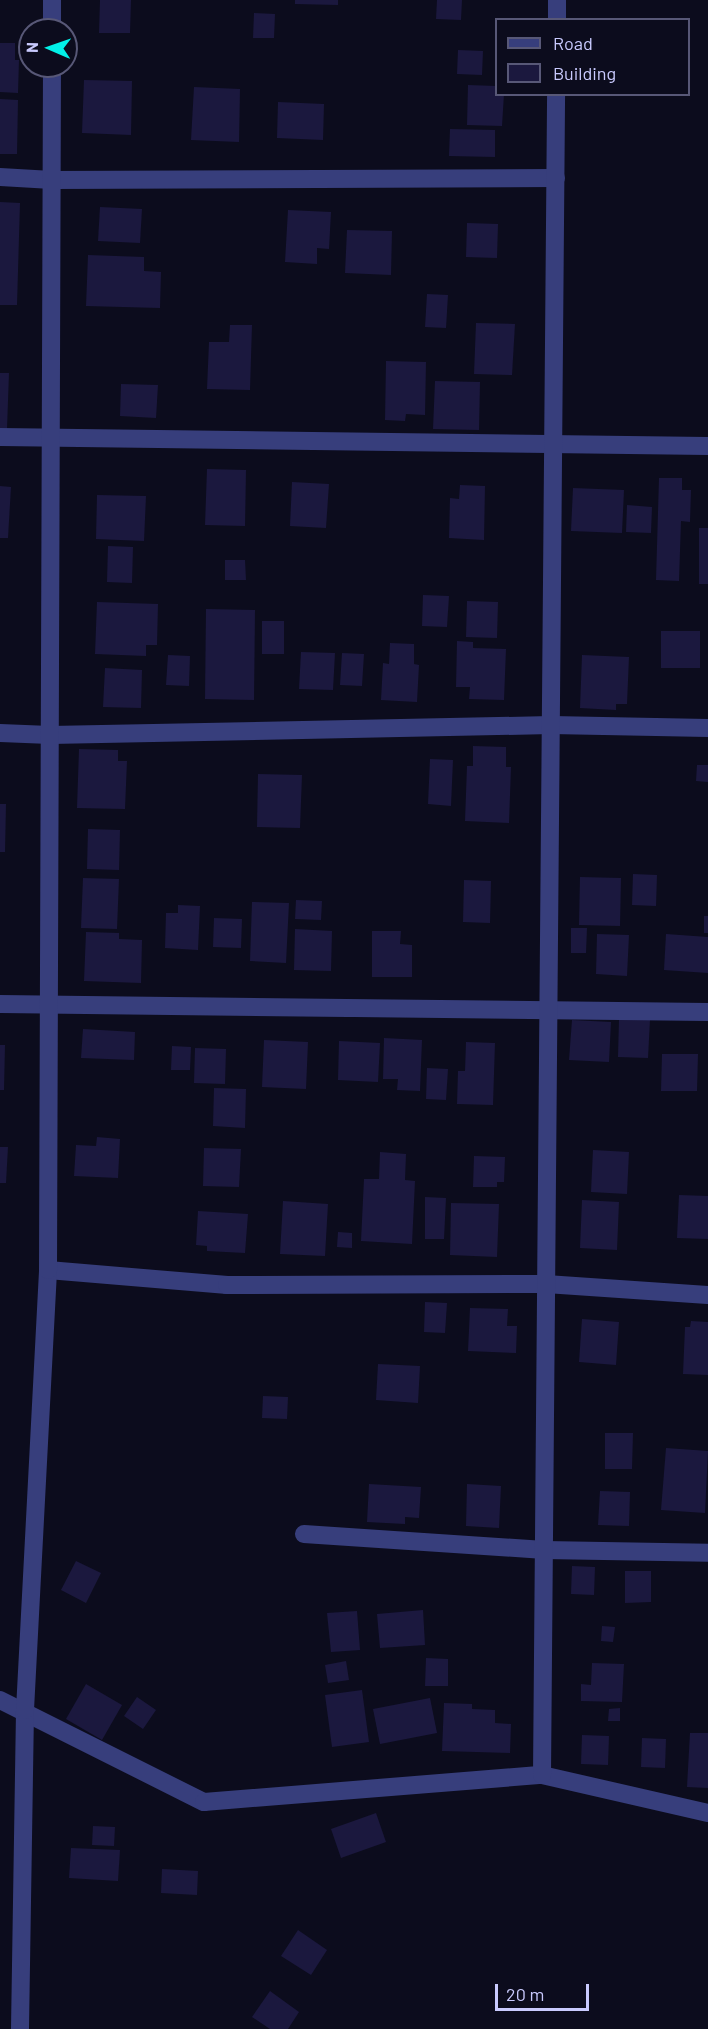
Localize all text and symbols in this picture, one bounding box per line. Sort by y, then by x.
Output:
north arrow [18,18,78,78]
legend [495,18,690,96]
text: Road [553,32,593,54]
text: N [22,42,41,53]
text: Building [553,62,616,84]
scale bar [498,1972,592,2010]
text: 20 m [506,1983,544,2005]

